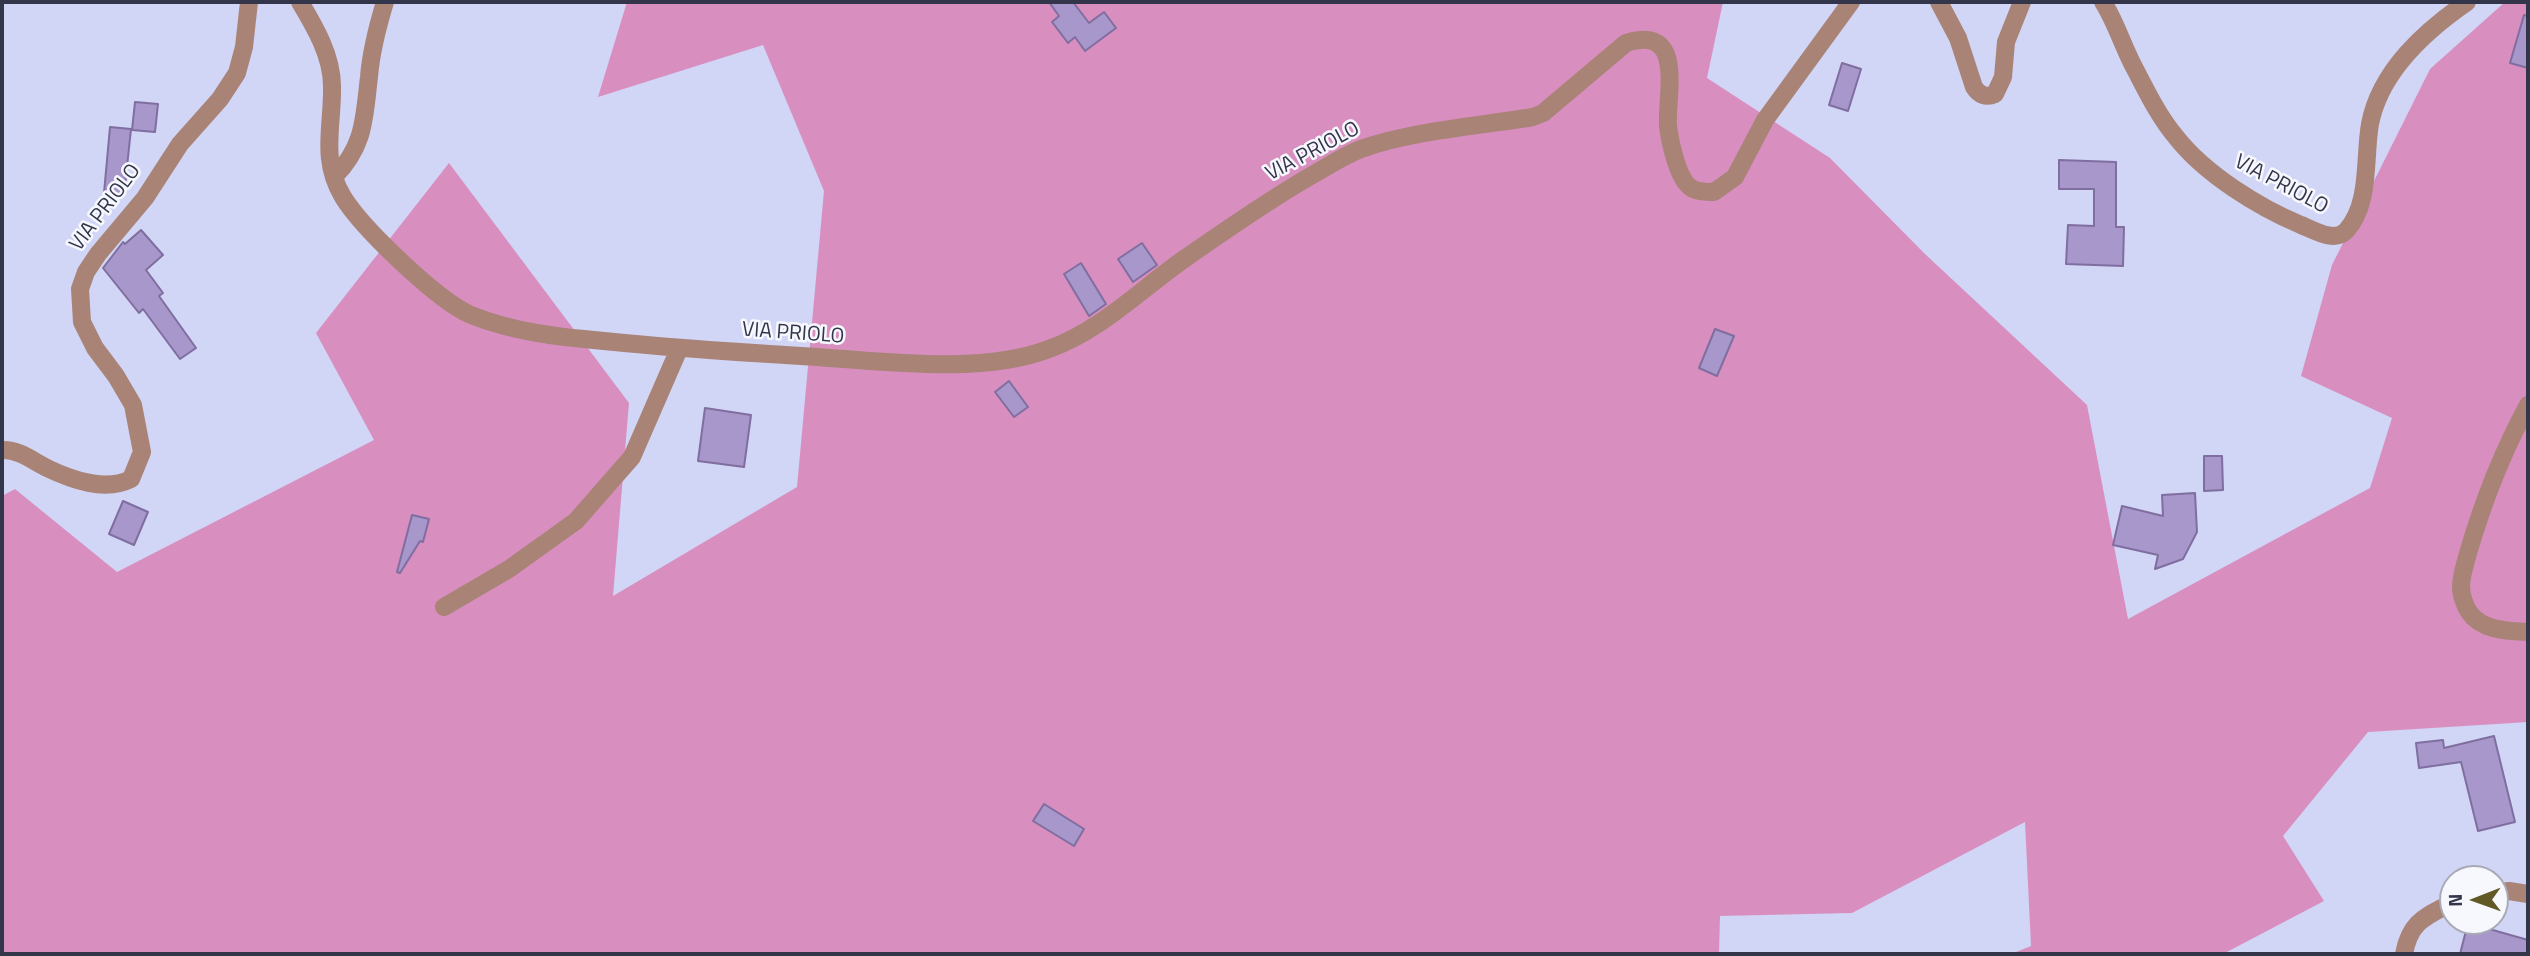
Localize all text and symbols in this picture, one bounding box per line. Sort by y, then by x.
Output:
street label: VIA PRIOLO [1262,117,1364,187]
street label: VIA PRIOLO [2230,150,2332,220]
street label: VIA PRIOLO [65,160,147,256]
street label: VIA PRIOLO [741,318,845,350]
north arrow [2439,865,2509,935]
text: N [2440,894,2469,907]

